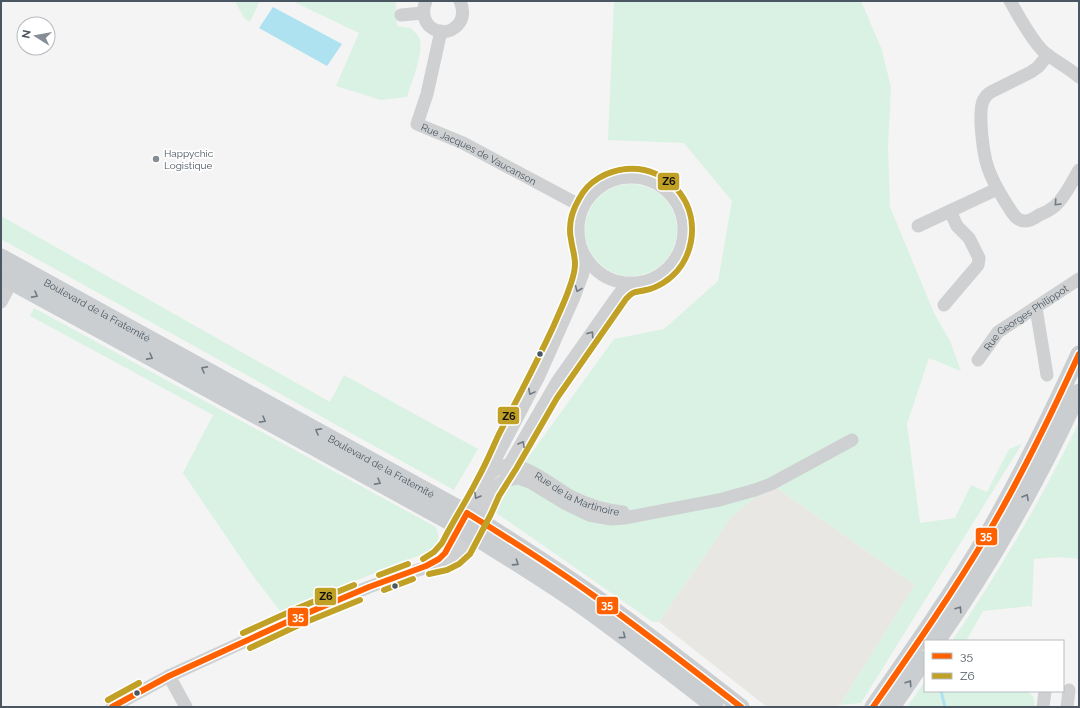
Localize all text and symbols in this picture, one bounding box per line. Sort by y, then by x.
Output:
north arrow [16,16,56,56]
text: N [19,29,34,40]
street label: Rue Jacques de Vaucanson [420,121,539,187]
place label: Happychic Logistique [164,148,214,171]
marker: Happychic Logistique [151,154,161,164]
line badge: Z6 [657,172,680,191]
text: Z6 [662,175,676,188]
one-way arrow [1055,198,1062,206]
street label: Boulevard de la Fraternité [42,276,153,344]
street label: Rue Georges Philippot [981,282,1070,352]
one-way arrow [574,286,582,293]
one-way arrow [31,290,38,298]
one-way arrow [586,331,594,338]
unlabelled marker [535,349,545,359]
one-way arrow [146,352,153,359]
one-way arrow [201,366,208,373]
one-way arrow [528,388,536,395]
line badge: Z6 [497,406,520,425]
text: Z6 [502,410,516,423]
one-way arrow [259,415,267,422]
one-way arrow [315,429,322,436]
street label: Boulevard de la Fraternité [326,432,437,500]
one-way arrow [517,441,524,448]
street label: Rue de la Martinoire [533,469,620,517]
one-way arrow [373,477,381,485]
one-way arrow [474,492,481,500]
one-way arrow [1022,494,1029,502]
line badge: 35 [975,527,998,546]
text: 35 [980,530,992,543]
one-way arrow [512,558,519,565]
unlabelled marker [390,581,400,591]
line badge: Z6 [314,587,337,606]
text: Z6 [319,590,333,603]
line badge: 35 [596,596,619,615]
text: 35 [601,599,613,612]
one-way arrow [954,606,962,613]
line badge: 35 [287,607,309,627]
text: 35 [292,611,304,624]
one-way arrow [618,631,625,638]
legend [924,640,1064,692]
text: 35 [960,649,973,663]
text: Z6 [960,669,975,683]
one-way arrow [904,680,912,687]
unlabelled marker [132,688,142,698]

